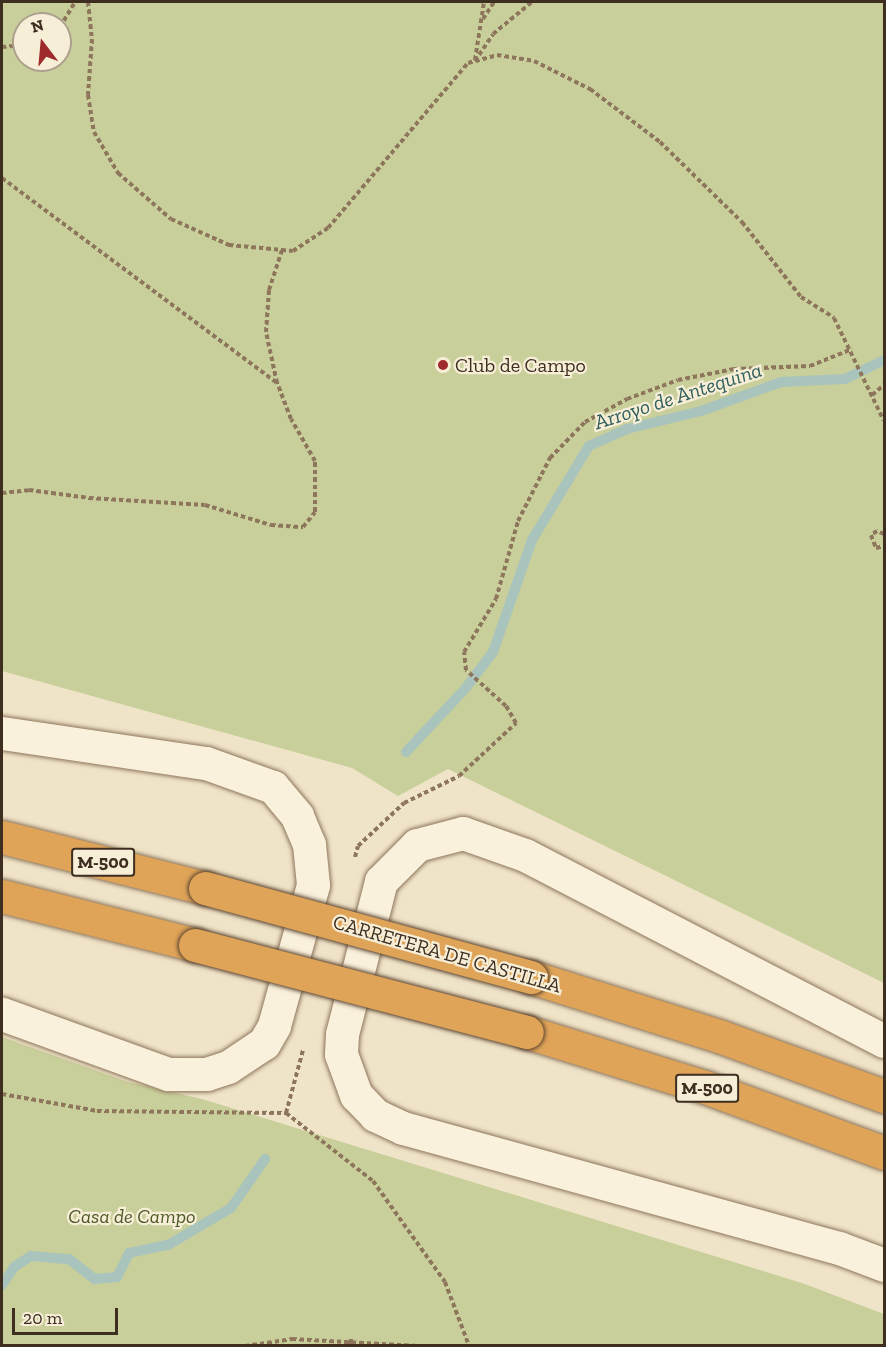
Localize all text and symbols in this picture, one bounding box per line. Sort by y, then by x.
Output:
north arrow [12,12,72,72]
text: N [29,15,46,37]
place label: Club de Campo [455,353,586,377]
water label: Arroyo de Antequina [591,357,765,435]
marker: Club de Campo [436,358,450,372]
road number: M-500 [70,847,136,877]
street label: CARRETERA DE CASTILLA [330,910,564,998]
road number: M-500 [674,1073,740,1103]
park label: Casa de Campo [68,1204,196,1228]
scale bar [15,1296,122,1334]
text: 20 m [23,1307,62,1329]

